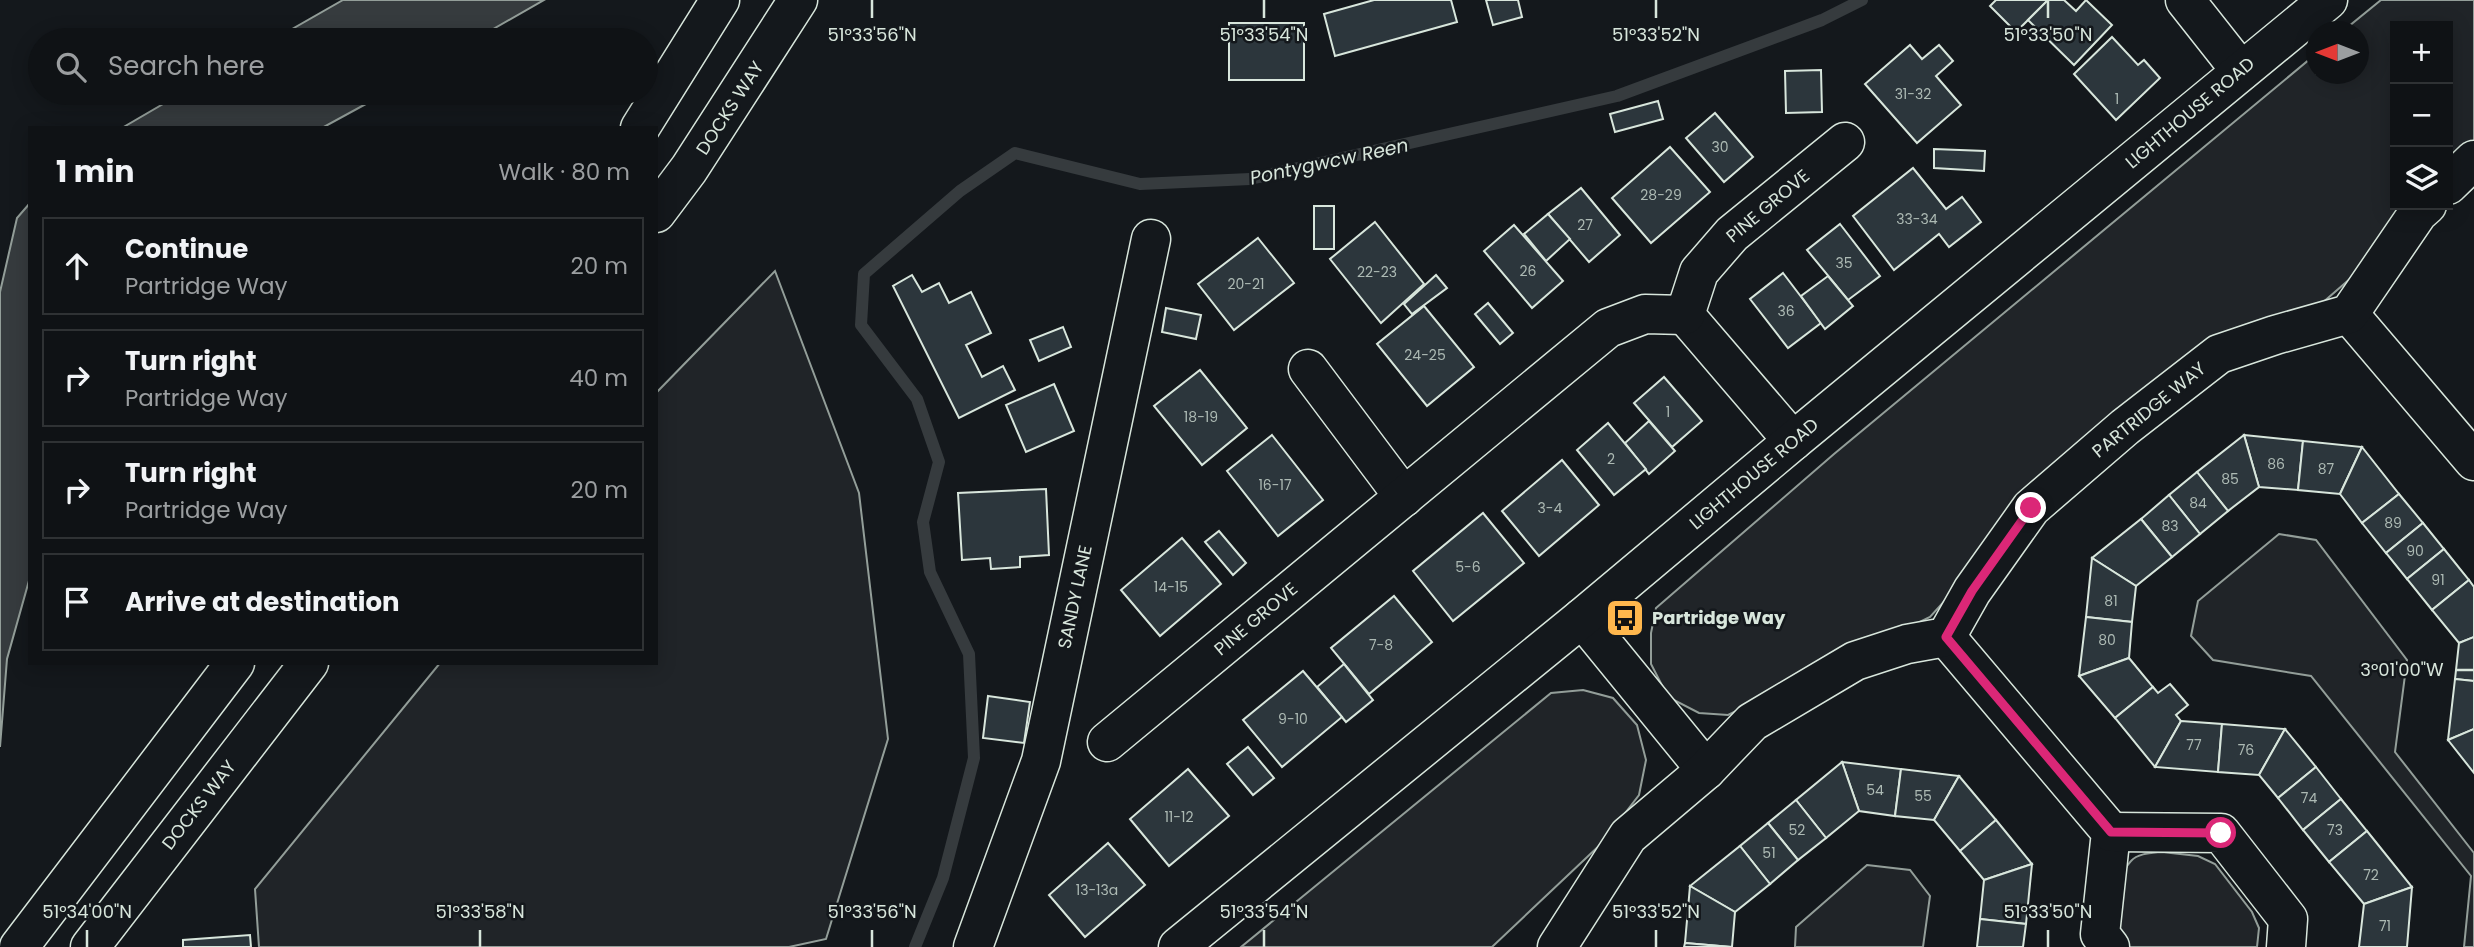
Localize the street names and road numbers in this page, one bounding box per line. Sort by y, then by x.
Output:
street label: LIGHTHOUSE ROAD [2120,51,2260,174]
street label: DOCKS WAY [690,56,770,159]
street label: PINE GROVE [1721,163,1815,248]
street label: PARTRIDGE WAY [2087,356,2211,463]
street label: LIGHTHOUSE ROAD [1684,412,1824,535]
street label: SANDY LANE [1051,543,1098,651]
street label: PINE GROVE [1209,576,1303,661]
street label: DOCKS WAY [156,754,242,855]

